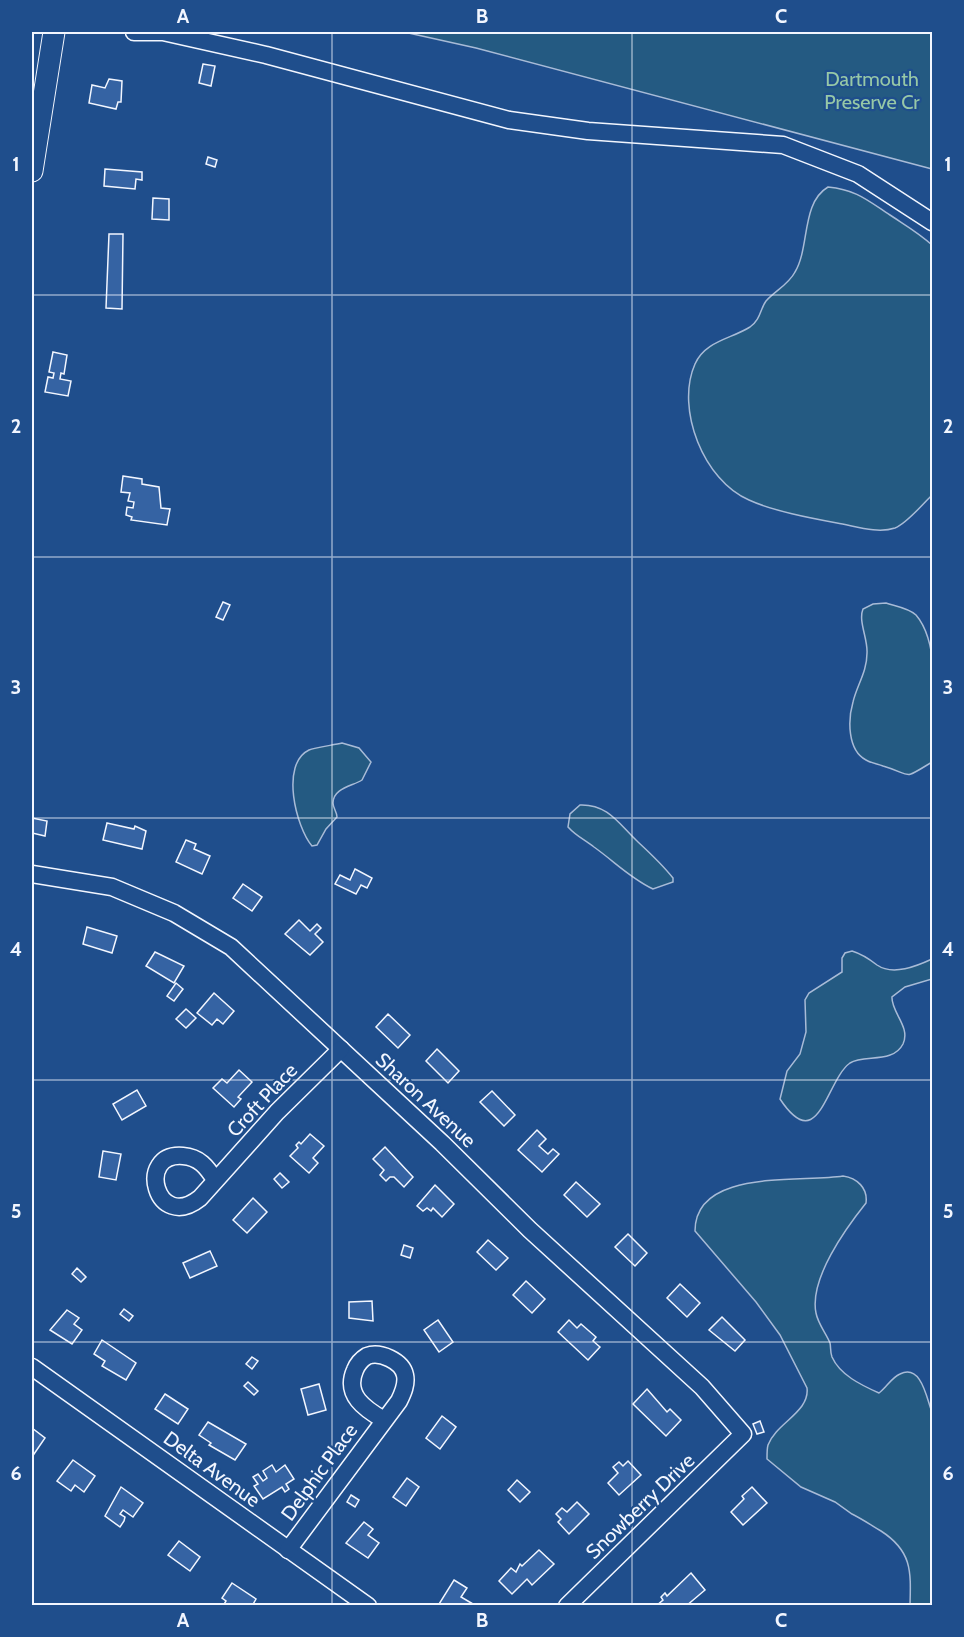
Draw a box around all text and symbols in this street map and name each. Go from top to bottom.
text: A [177,4,190,28]
text: B [476,4,488,28]
text: C [775,4,787,28]
park label: Dartmouth Preserve Cr [824,67,920,114]
text: 1 [12,152,20,176]
text: 1 [944,152,952,176]
text: 2 [11,414,21,438]
text: 2 [943,414,953,438]
text: 3 [11,675,21,699]
text: 3 [943,675,953,699]
text: 4 [10,937,22,961]
text: 4 [942,937,954,961]
street label: Sharon Avenue [371,1048,481,1152]
street label: Croft Place [222,1058,302,1142]
text: 5 [11,1199,21,1223]
text: 5 [943,1199,953,1223]
street label: Delphic Place [276,1419,362,1525]
street label: Delta Avenue [159,1426,265,1512]
street label: Snowberry Drive [581,1448,699,1564]
text: 6 [10,1461,22,1485]
text: 6 [942,1461,954,1485]
text: A [177,1608,190,1632]
text: B [476,1608,488,1632]
text: C [775,1608,787,1632]

